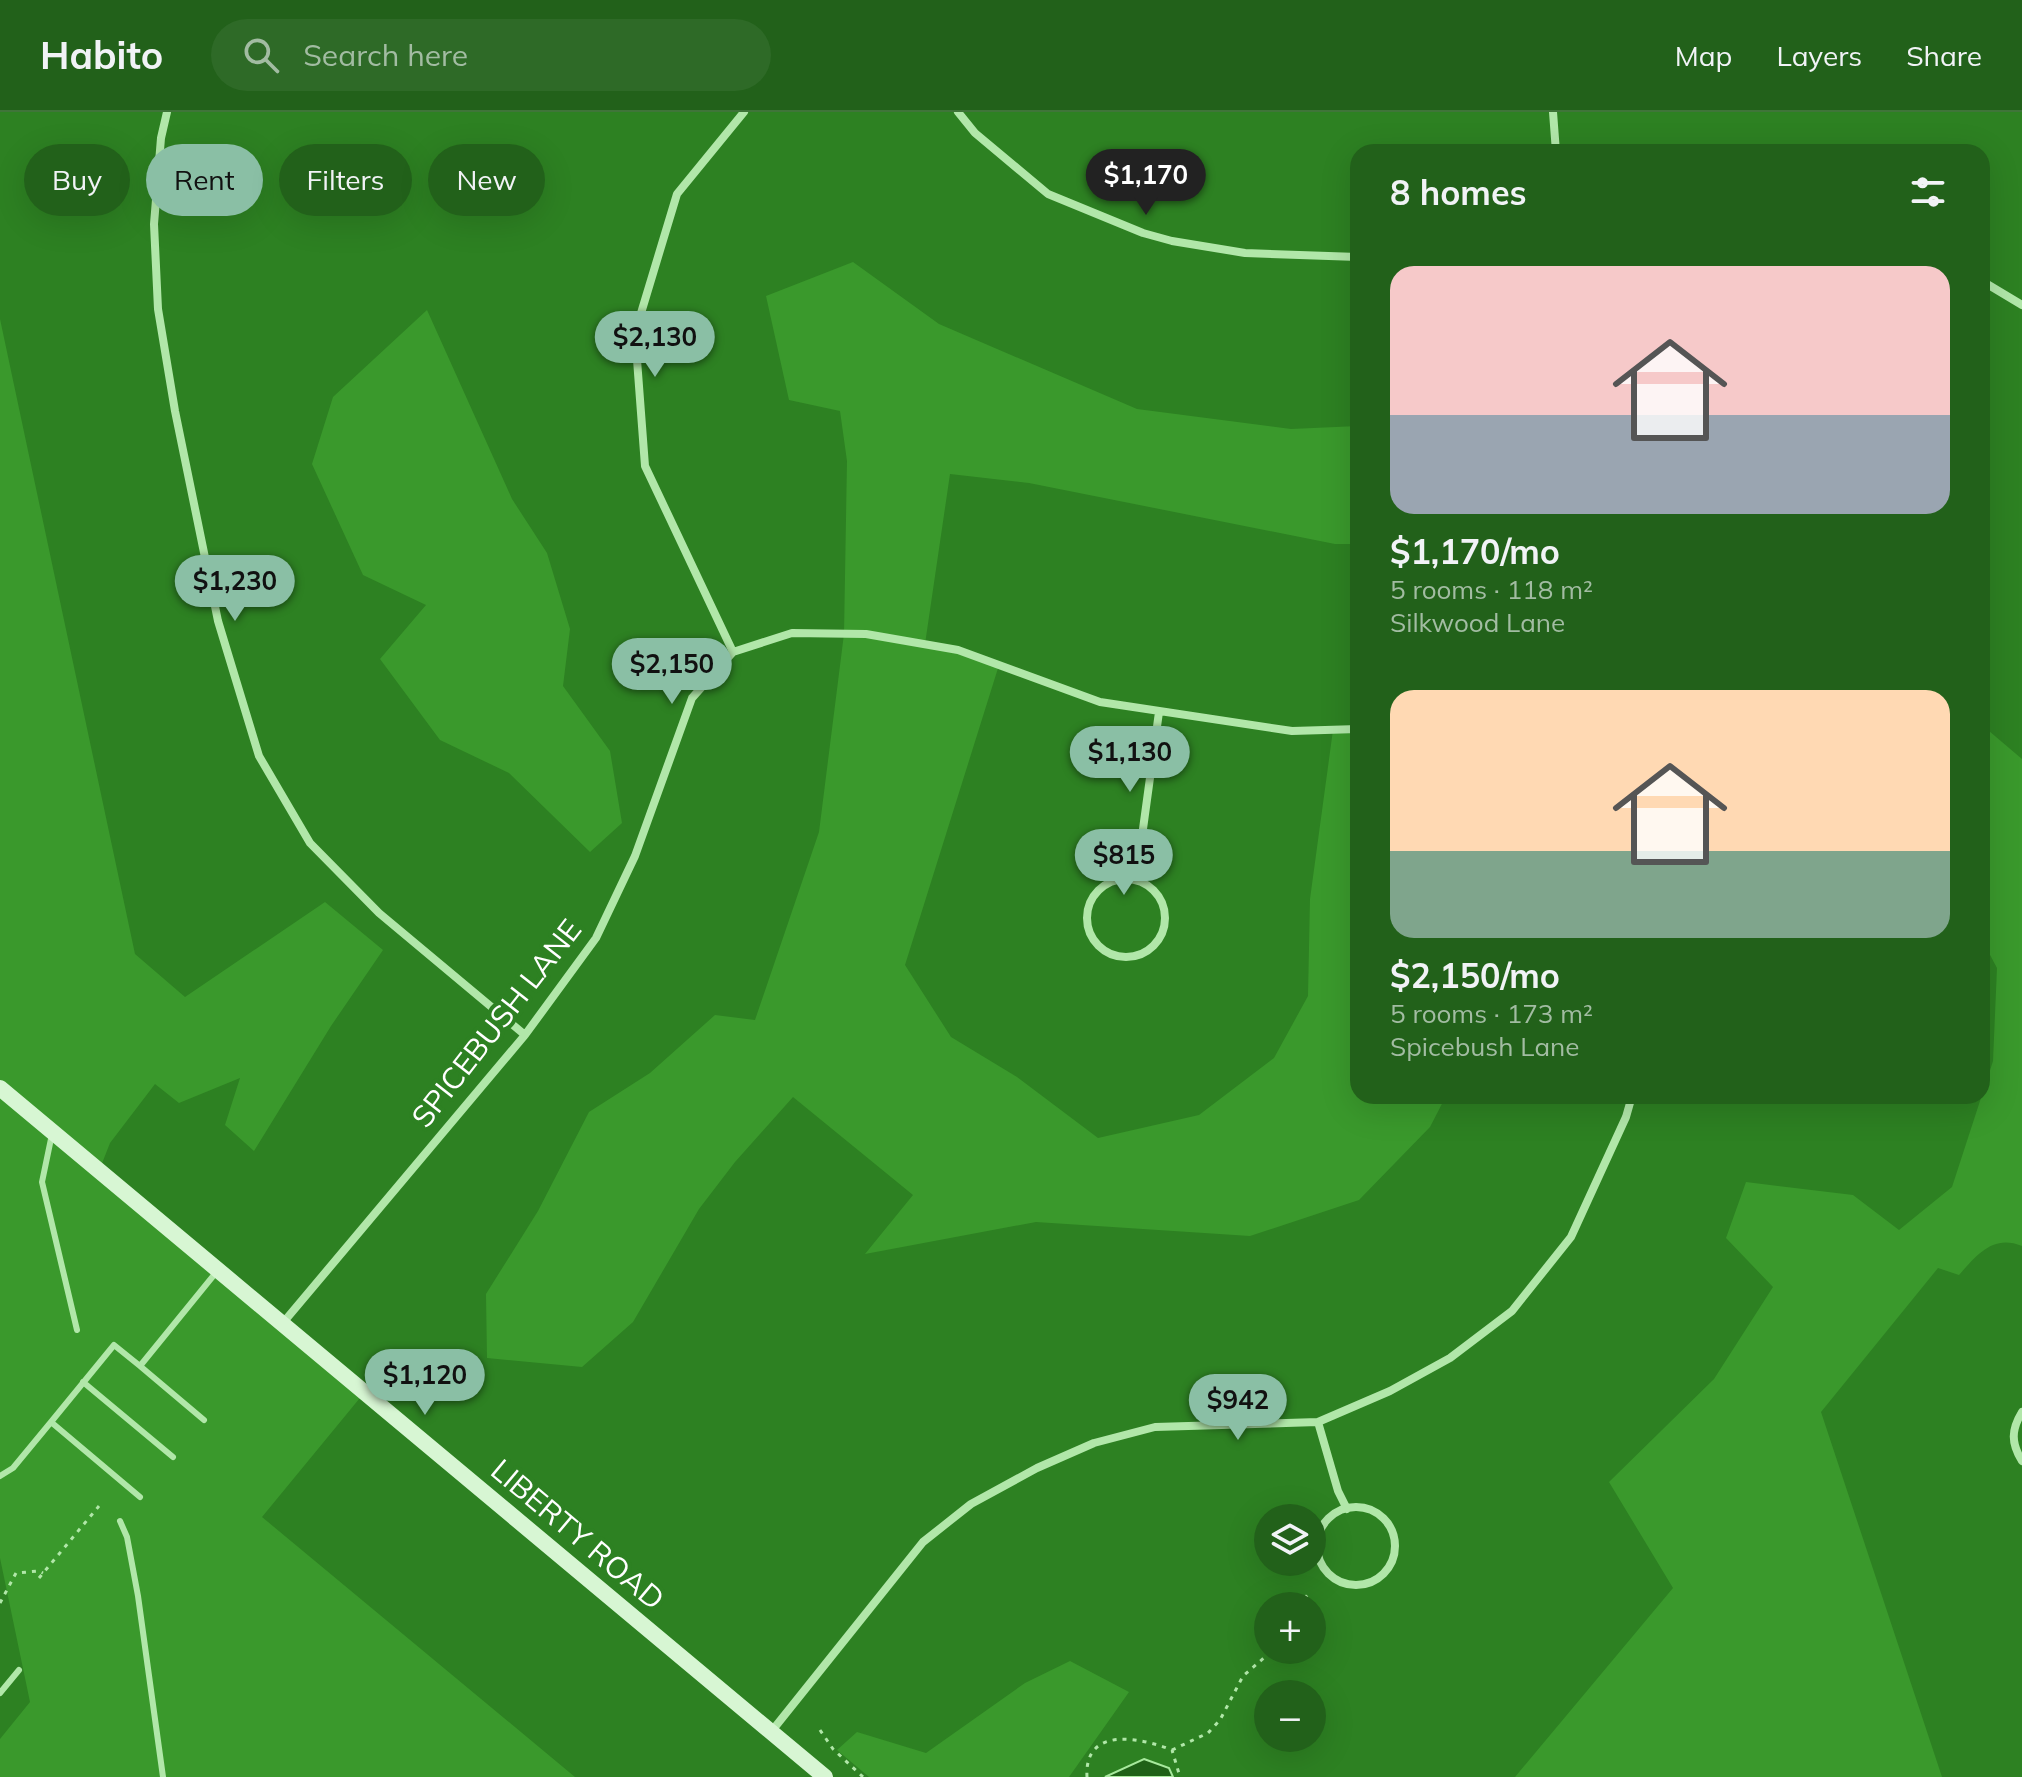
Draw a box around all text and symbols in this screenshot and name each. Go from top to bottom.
search box [211,19,771,91]
text: Habito [40,31,163,79]
icon: search [239,33,283,77]
text: Search here [303,36,468,74]
text: Map [1675,38,1732,73]
text: Layers [1776,38,1862,73]
text: Share [1906,38,1982,73]
chip: Buy [24,144,130,216]
chip: Rent [146,144,263,216]
chip: Filters [279,144,412,216]
chip: New [428,144,545,216]
pin: $1,170 [1081,149,1211,217]
text: $1,170 [1104,158,1188,191]
icon: filters [1906,170,1950,214]
text: 8 homes [1390,171,1527,214]
pin: $2,130 [590,311,720,379]
icon: home [1598,318,1742,462]
text: $2,130 [613,320,697,353]
text: $1,170/mo [1390,530,1560,573]
pin: $1,230 [170,555,300,623]
text: $1,230 [193,564,277,597]
text: 5 rooms · 118 m² [1390,573,1593,606]
text: Silkwood Lane [1390,606,1565,639]
pin: $2,150 [607,638,737,706]
text: $2,150 [630,647,714,680]
pin: $1,130 [1065,726,1195,794]
text: $1,130 [1088,735,1172,768]
icon: home [1598,742,1742,886]
pin: $815 [1077,829,1171,897]
text: $815 [1093,838,1155,871]
street label: SPICEBUSH LANE [403,911,589,1135]
text: $2,150/mo [1390,954,1560,997]
text: 5 rooms · 173 m² [1390,997,1593,1030]
text: Spicebush Lane [1390,1030,1579,1063]
pin: $1,120 [360,1349,490,1417]
text: $1,120 [383,1358,467,1391]
pin: $942 [1191,1374,1285,1442]
text: $942 [1207,1383,1269,1416]
street label: LIBERTY ROAD [484,1450,672,1618]
map controls [1254,1504,1326,1752]
button: layers [1254,1504,1326,1576]
button: + [1254,1592,1326,1664]
button: − [1254,1680,1326,1752]

